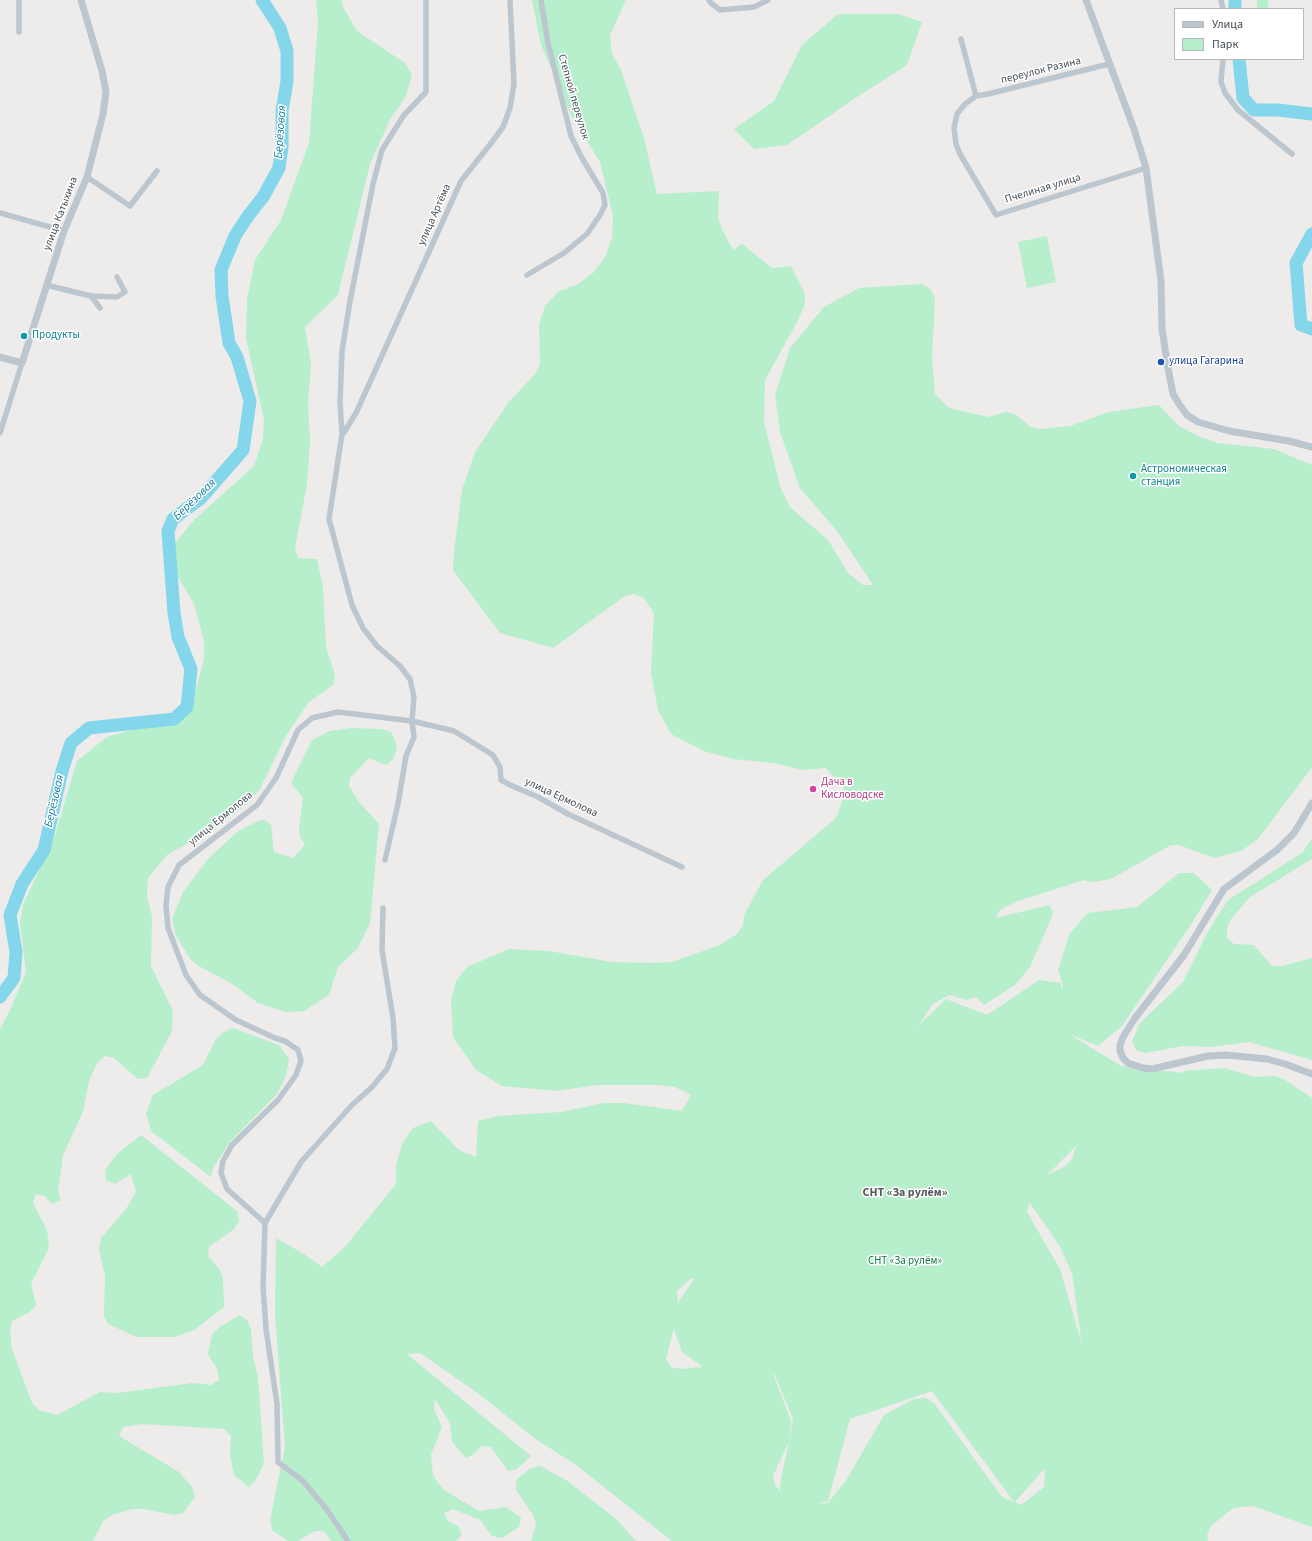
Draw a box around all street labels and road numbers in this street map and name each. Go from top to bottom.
street label: Степной переулок [554,53,592,141]
street label: переулок Разина [1000,55,1082,87]
street label: Пчелиная улица [1003,171,1083,207]
street label: улица Катыхина [41,175,81,253]
street label: улица Артёма [416,182,454,248]
street label: улица Ермолова [523,775,599,821]
street label: улица Ермолова [186,789,256,849]

